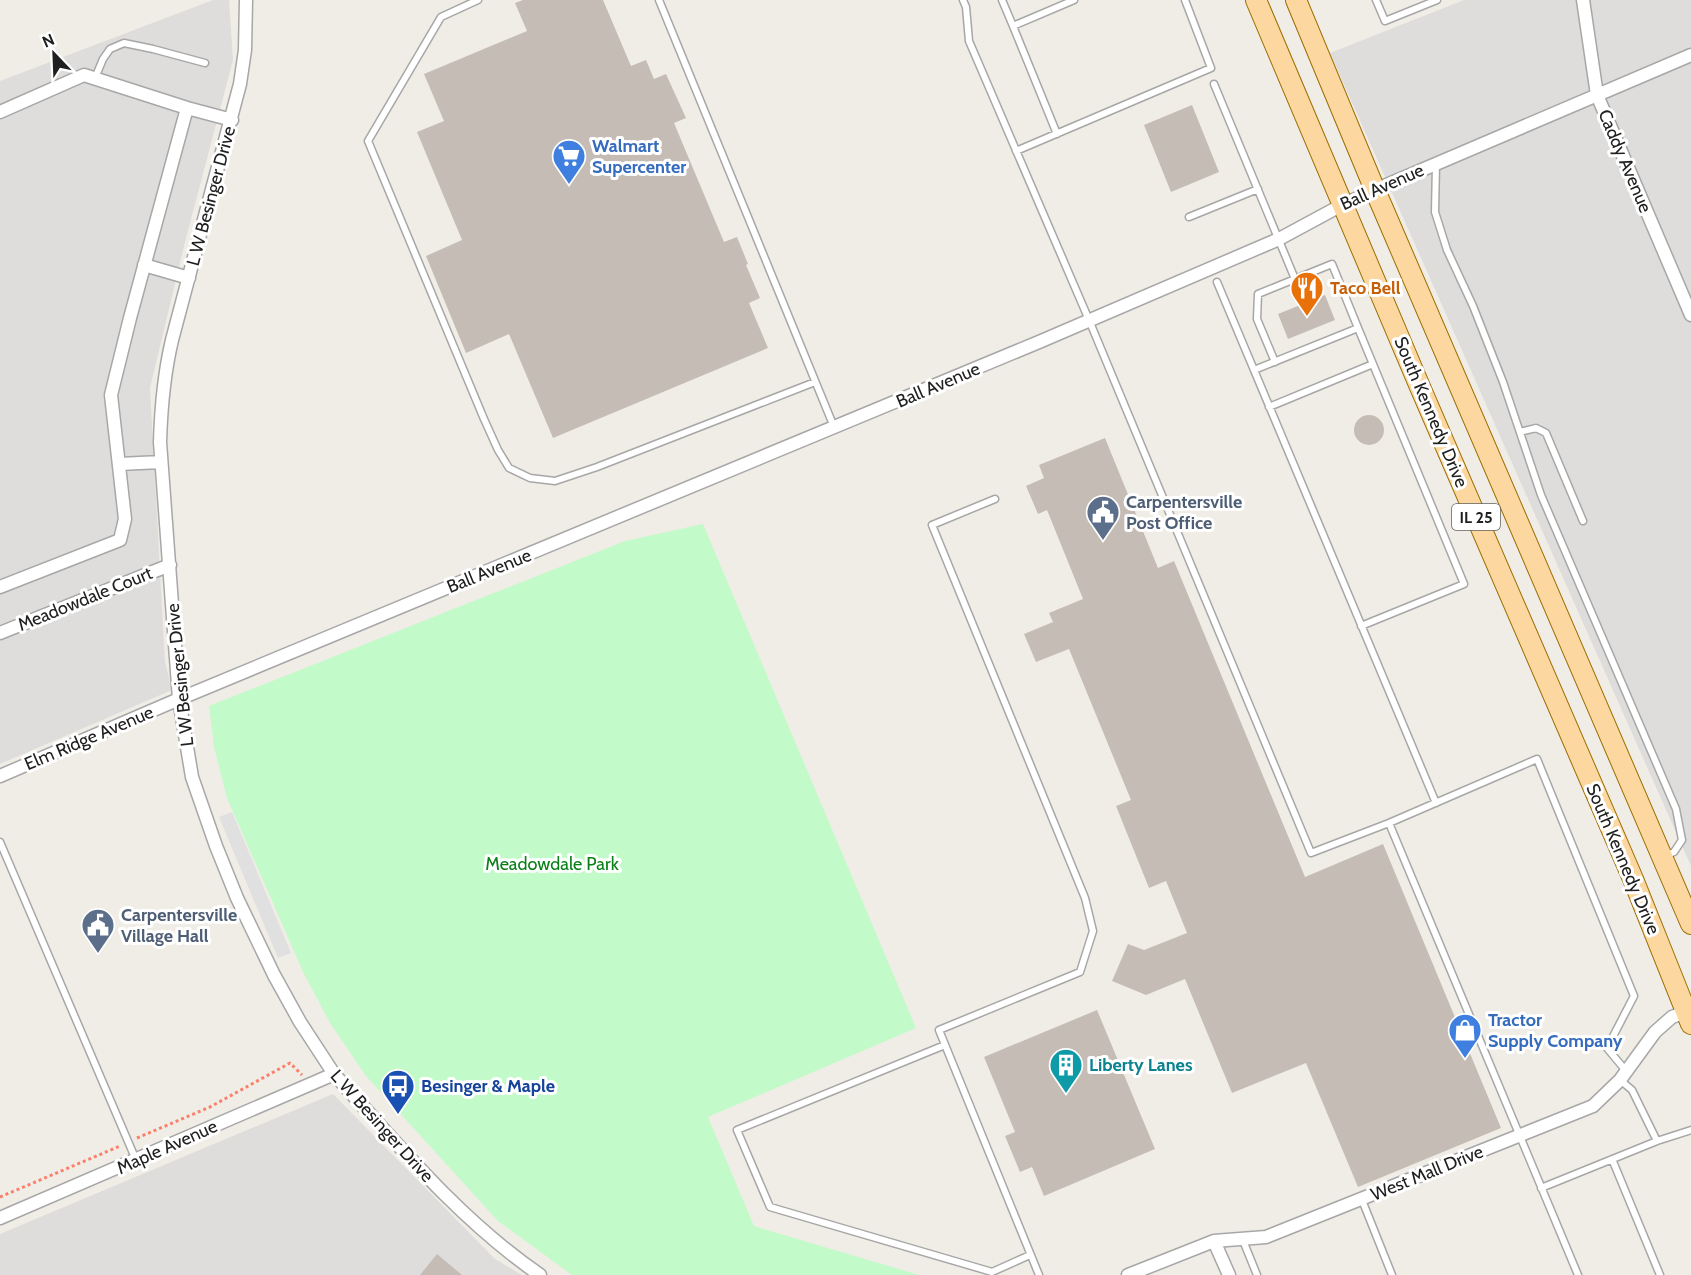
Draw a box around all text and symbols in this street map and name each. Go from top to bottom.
north arrow [24,24,84,84]
text: N [39,30,57,52]
street label: Caddy Avenue [1593,106,1657,216]
street label: L W Besinger Drive [182,124,240,268]
place label: Walmart Supercenter [592,135,686,178]
supermarket icon: Walmart Supercenter [551,138,587,185]
street label: Ball Avenue [1337,159,1427,215]
restaurant icon: Taco Bell [1289,270,1325,317]
place label: Taco Bell [1330,277,1401,299]
street label: South Kennedy Drive [1389,333,1473,491]
street label: Ball Avenue [893,357,983,413]
place label: Carpentersville Post Office [1126,491,1242,534]
public building icon: Carpentersville Post Office [1085,494,1121,541]
road number: IL 25 [1452,504,1500,530]
street label: Ball Avenue [444,544,534,598]
street label: Meadowdale Court [15,562,155,636]
street label: L W Besinger Drive [162,602,198,748]
street label: Elm Ridge Avenue [21,701,157,775]
street label: South Kennedy Drive [1581,780,1665,938]
park label: Meadowdale Park [485,853,620,875]
place label: Carpentersville Village Hall [121,904,237,947]
public building icon: Carpentersville Village Hall [80,907,116,954]
place label: Tractor Supply Company [1488,1009,1623,1052]
shop icon: Tractor Supply Company [1447,1012,1483,1059]
building icon: Liberty Lanes [1048,1047,1084,1094]
place label: Liberty Lanes [1089,1054,1193,1076]
street label: L W Besinger Drive [326,1065,438,1187]
bus stop icon: Besinger & Maple [380,1068,416,1115]
place label: Besinger & Maple [421,1075,555,1097]
street label: Maple Avenue [113,1115,221,1179]
street label: West Mall Drive [1368,1140,1486,1206]

